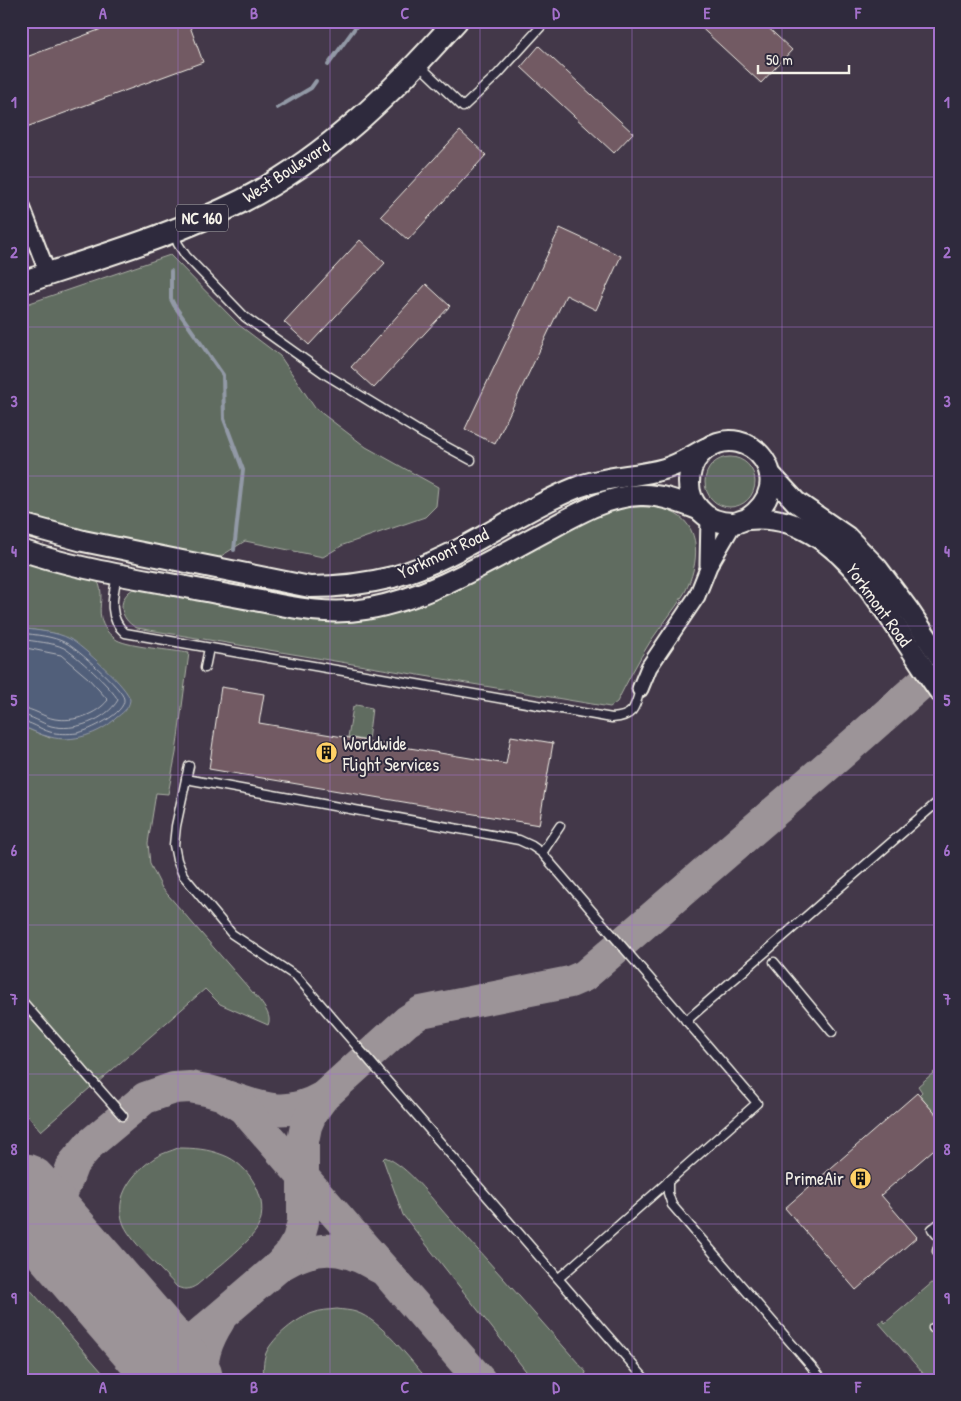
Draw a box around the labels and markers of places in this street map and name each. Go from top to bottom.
place label: Worldwide Flight Services [342,731,439,777]
building icon: Worldwide Flight Services [315,741,339,765]
place label: PrimeAir [785,1166,844,1191]
building icon: PrimeAir [848,1166,872,1190]

